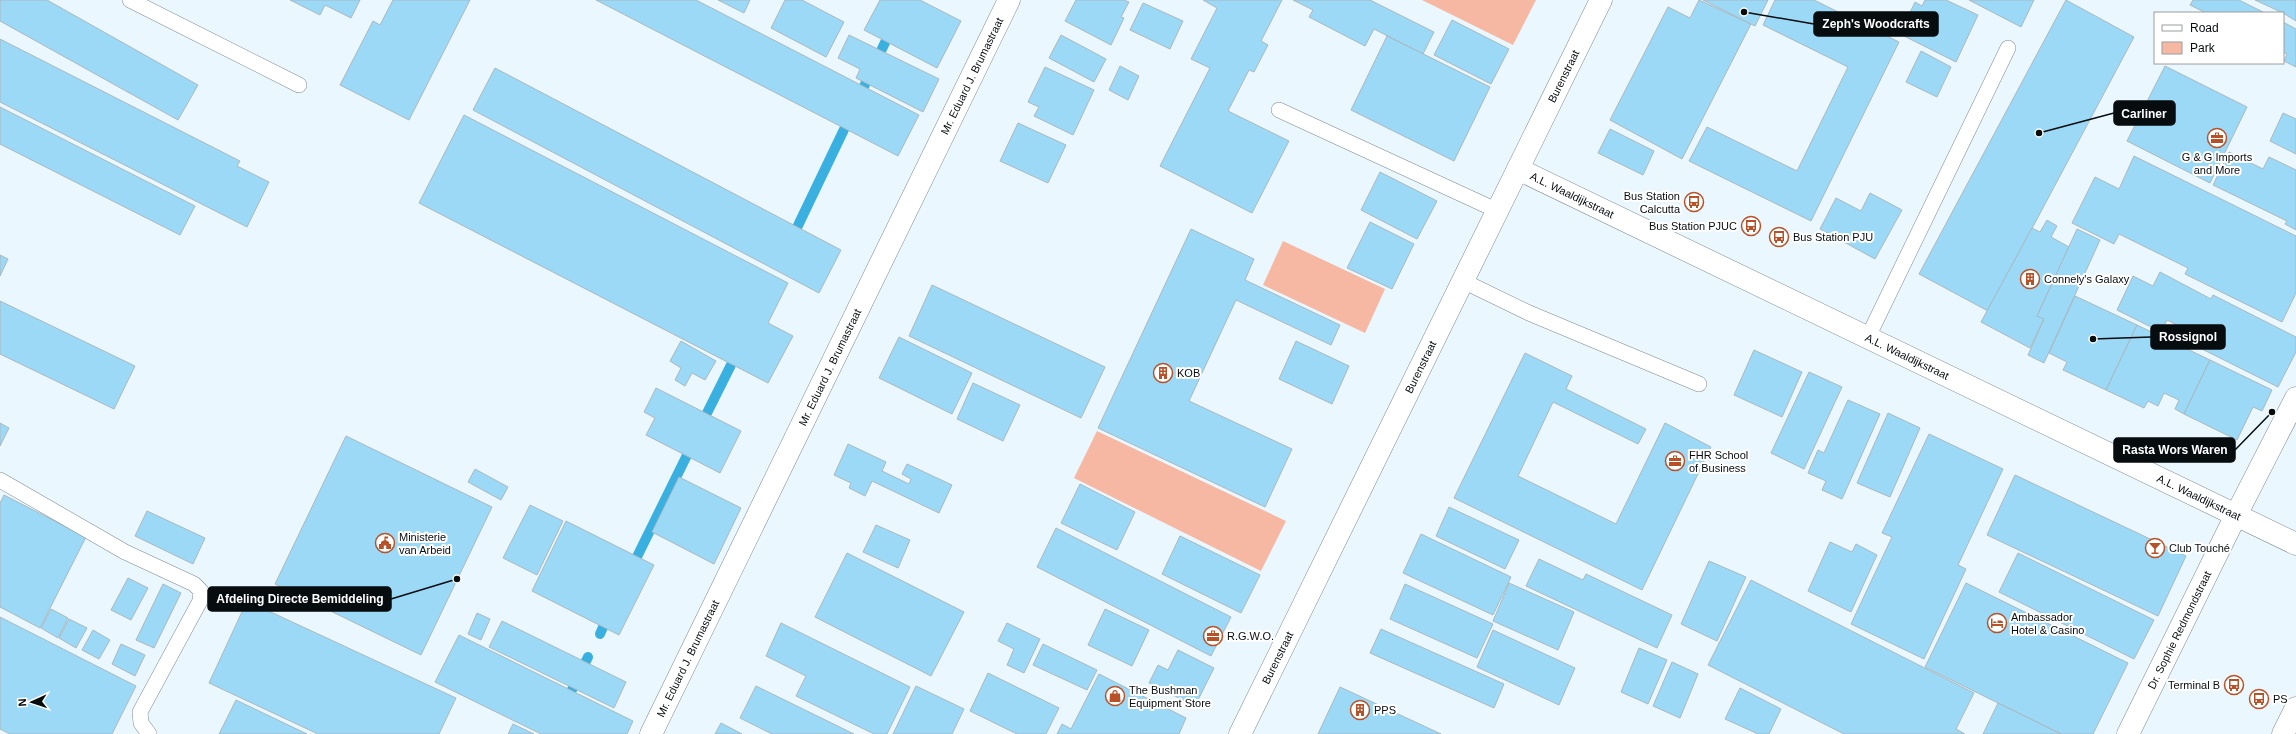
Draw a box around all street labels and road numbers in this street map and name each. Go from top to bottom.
street label: Mr. Eduard J. Brumastraat [938,16,1005,136]
street label: Burenstraat [1546,48,1581,104]
street label: A.L. Waaldijkstraat [1528,170,1616,220]
street label: Mr. Eduard J. Brumastraat [796,307,863,428]
street label: A.L. Waaldijkstraat [1863,331,1951,382]
street label: Burenstraat [1403,339,1438,395]
street label: A.L. Waaldijkstraat [2155,472,2243,523]
street label: Dr. Sophie Redmondstraat [2145,569,2213,691]
street label: Mr. Eduard J. Brumastraat [654,598,721,719]
street label: Burenstraat [1260,630,1295,686]

